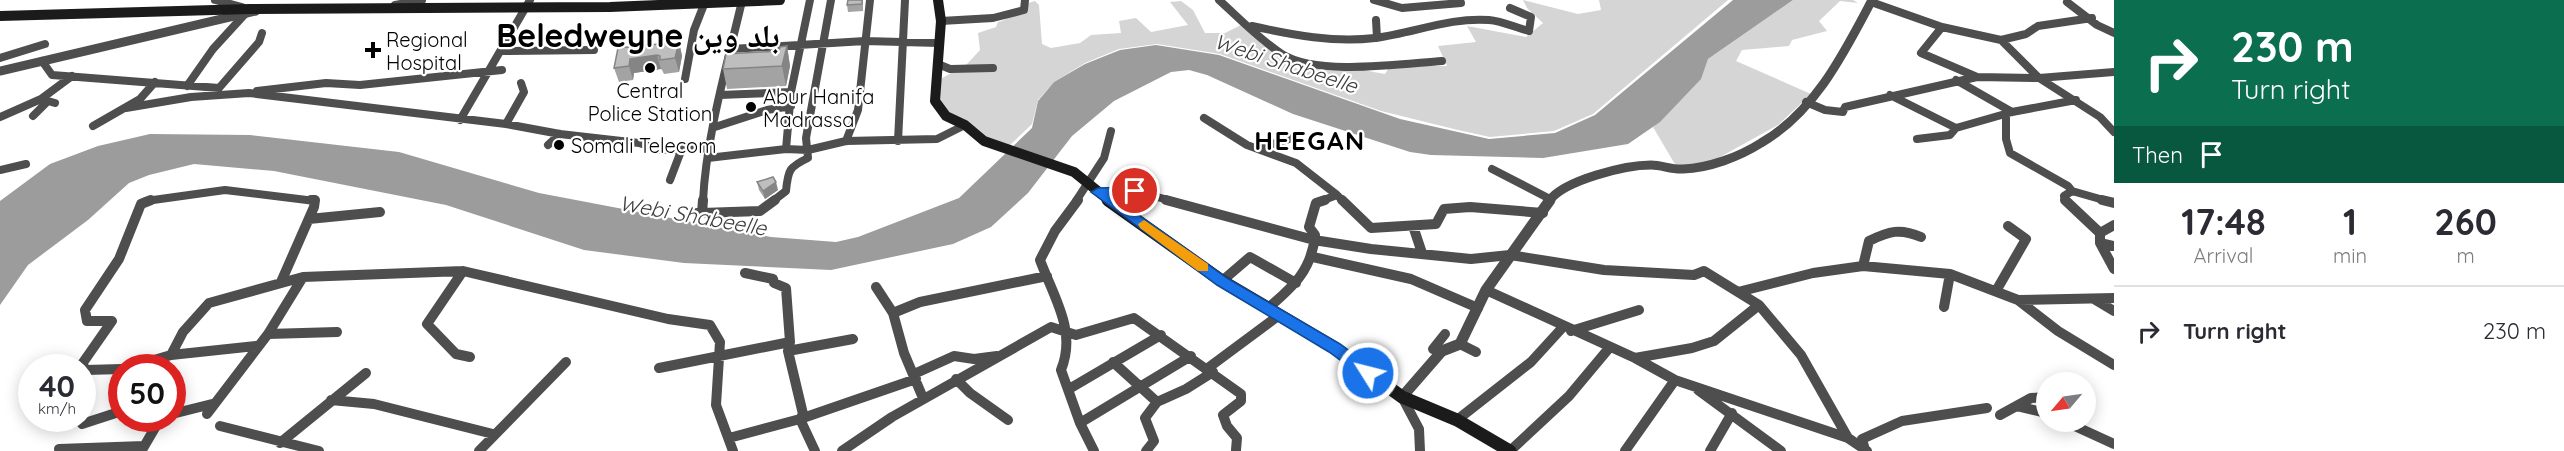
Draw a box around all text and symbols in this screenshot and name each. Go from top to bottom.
district label: Beledweyne بلد وين [496,15,780,55]
text: 230 m [2231,20,2354,73]
icon: right [2132,24,2210,102]
place label: Regional Hospital [386,27,468,75]
water label: Webi Shabeelle [1211,28,1362,99]
marker: Regional Hospital [364,41,382,59]
marker: Central Police Station [643,61,657,75]
text: Turn right [2231,72,2350,106]
place label: Central Police Station [588,78,712,126]
place label: Abur Hanifa Madrassa [763,84,874,132]
marker: Abur Hanifa Madrassa [744,100,758,114]
district label: HEEGAN [1254,124,1366,157]
place label: Somali Telecom [571,133,716,158]
marker: Somali Telecom [552,138,566,152]
icon: arrive [2195,138,2228,171]
text: Then [2132,141,2183,169]
pin [1109,165,1160,216]
icon: arrive [1118,174,1151,207]
water label: Webi Shabeelle [617,189,770,241]
text: 17:48 [2181,199,2266,244]
text: 1 [2343,199,2357,244]
text: 260 [2434,199,2497,244]
text: Arrival [2194,243,2253,268]
text: min [2333,243,2367,268]
text: m [2456,243,2475,268]
icon: right [2132,315,2165,348]
text: Turn right [2183,317,2287,345]
text: 230 m [2483,317,2546,345]
position arrow [1336,341,1400,405]
speed limit sign: 50 [108,354,186,432]
text: 40 [39,367,75,405]
north arrow [2036,372,2096,432]
map controls [2036,372,2096,432]
text: km/h [38,399,76,418]

